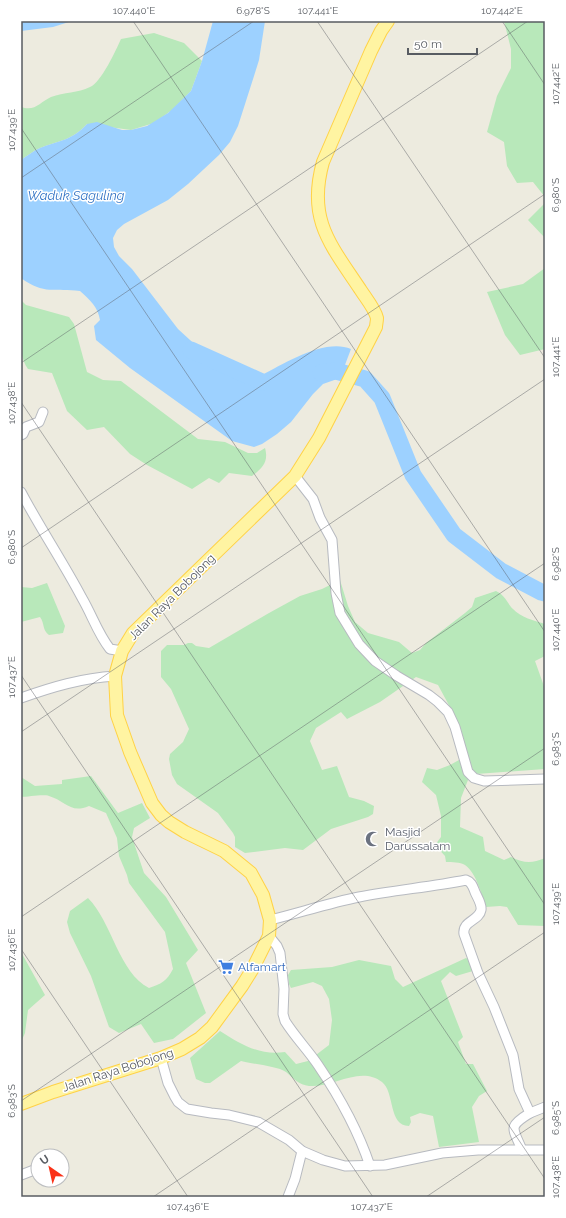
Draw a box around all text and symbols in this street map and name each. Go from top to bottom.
text: 107.440°E [113,5,155,16]
text: 6.978°S [236,5,270,16]
text: 107.441°E [298,5,338,16]
text: 107.442°E [481,5,523,16]
scale bar [408,30,477,56]
text: 50 m [414,37,442,51]
text: 107.442°E [550,63,561,105]
text: 107.439°E [6,109,17,151]
text: 6.980°S [550,178,561,212]
water label: Waduk Saguling [28,188,125,203]
text: 107.441°E [550,337,561,377]
text: 107.438°E [6,382,17,424]
text: 6.980°S [6,530,17,564]
text: 6.982°S [550,547,561,581]
street label: Jalan Raya Bobojong [126,551,218,643]
text: 107.440°E [550,609,561,651]
text: 107.437°E [6,656,17,698]
text: 6.983°S [550,732,561,766]
place label: Masjid Darussalam [385,825,450,853]
mosque icon: Masjid Darussalam [364,830,382,848]
text: 107.439°E [550,883,561,925]
text: 107.436°E [6,929,17,971]
supermarket icon: Alfamart [217,958,235,976]
place label: Alfamart [238,960,286,974]
street label: Jalan Raya Bobojong [61,1045,175,1095]
text: 6.983°S [6,1084,17,1118]
text: 6.985°S [550,1101,561,1135]
north arrow [30,1148,70,1188]
text: U [38,1152,52,1168]
text: 107.438°E [550,1156,561,1198]
text: 107.436°E [167,1201,209,1212]
text: 107.437°E [351,1201,393,1212]

